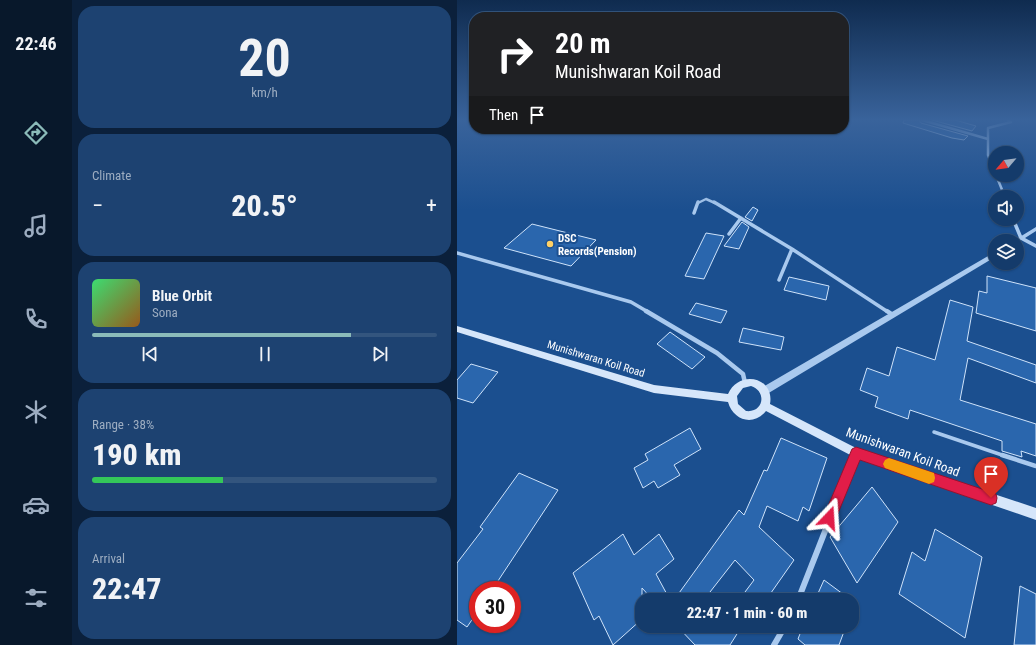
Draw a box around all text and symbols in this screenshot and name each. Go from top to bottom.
text: 20 m [555,27,611,60]
text: 20 [238,28,291,89]
icon: right [489,28,541,80]
text: 22:46 [15,33,57,54]
text: Munishwaran Koil Road [555,61,721,82]
text: km/h [251,85,278,100]
icon: arrive [526,104,548,126]
text: Then [489,106,518,124]
icon: directions [22,119,50,147]
north arrow [988,146,1024,182]
map controls [988,146,1024,270]
text: Climate [92,168,131,183]
text: 20.5° [231,188,298,223]
button: sound [988,190,1024,226]
text: − [92,193,103,218]
text: + [426,193,437,218]
icon: music [22,212,50,240]
place label: DSC Records(Pension) [558,232,637,258]
button: layers [988,234,1024,270]
marker: DSC Records(Pension) [545,239,555,249]
text: Blue Orbit [152,287,212,305]
icon: phone [22,305,50,333]
text: Sona [152,305,178,320]
street label: Munishwaran Koil Road [546,338,646,380]
icon: previous [139,343,161,365]
icon: pause [254,343,276,365]
icon: next [369,343,391,365]
icon: climate [22,398,50,426]
text: Range · 38% [92,417,154,432]
street label: Munishwaran Koil Road [844,424,962,480]
text: 190 km [92,437,181,472]
pin [974,457,1008,498]
icon: arrive [980,463,1002,485]
icon: car [22,491,50,519]
position arrow [808,497,850,539]
text: Arrival [92,551,125,566]
text: 22:47 [92,571,161,606]
speed limit sign: 30 [469,581,521,633]
icon: filters [22,584,50,612]
text: 22:47 · 1 min · 60 m [687,604,807,622]

